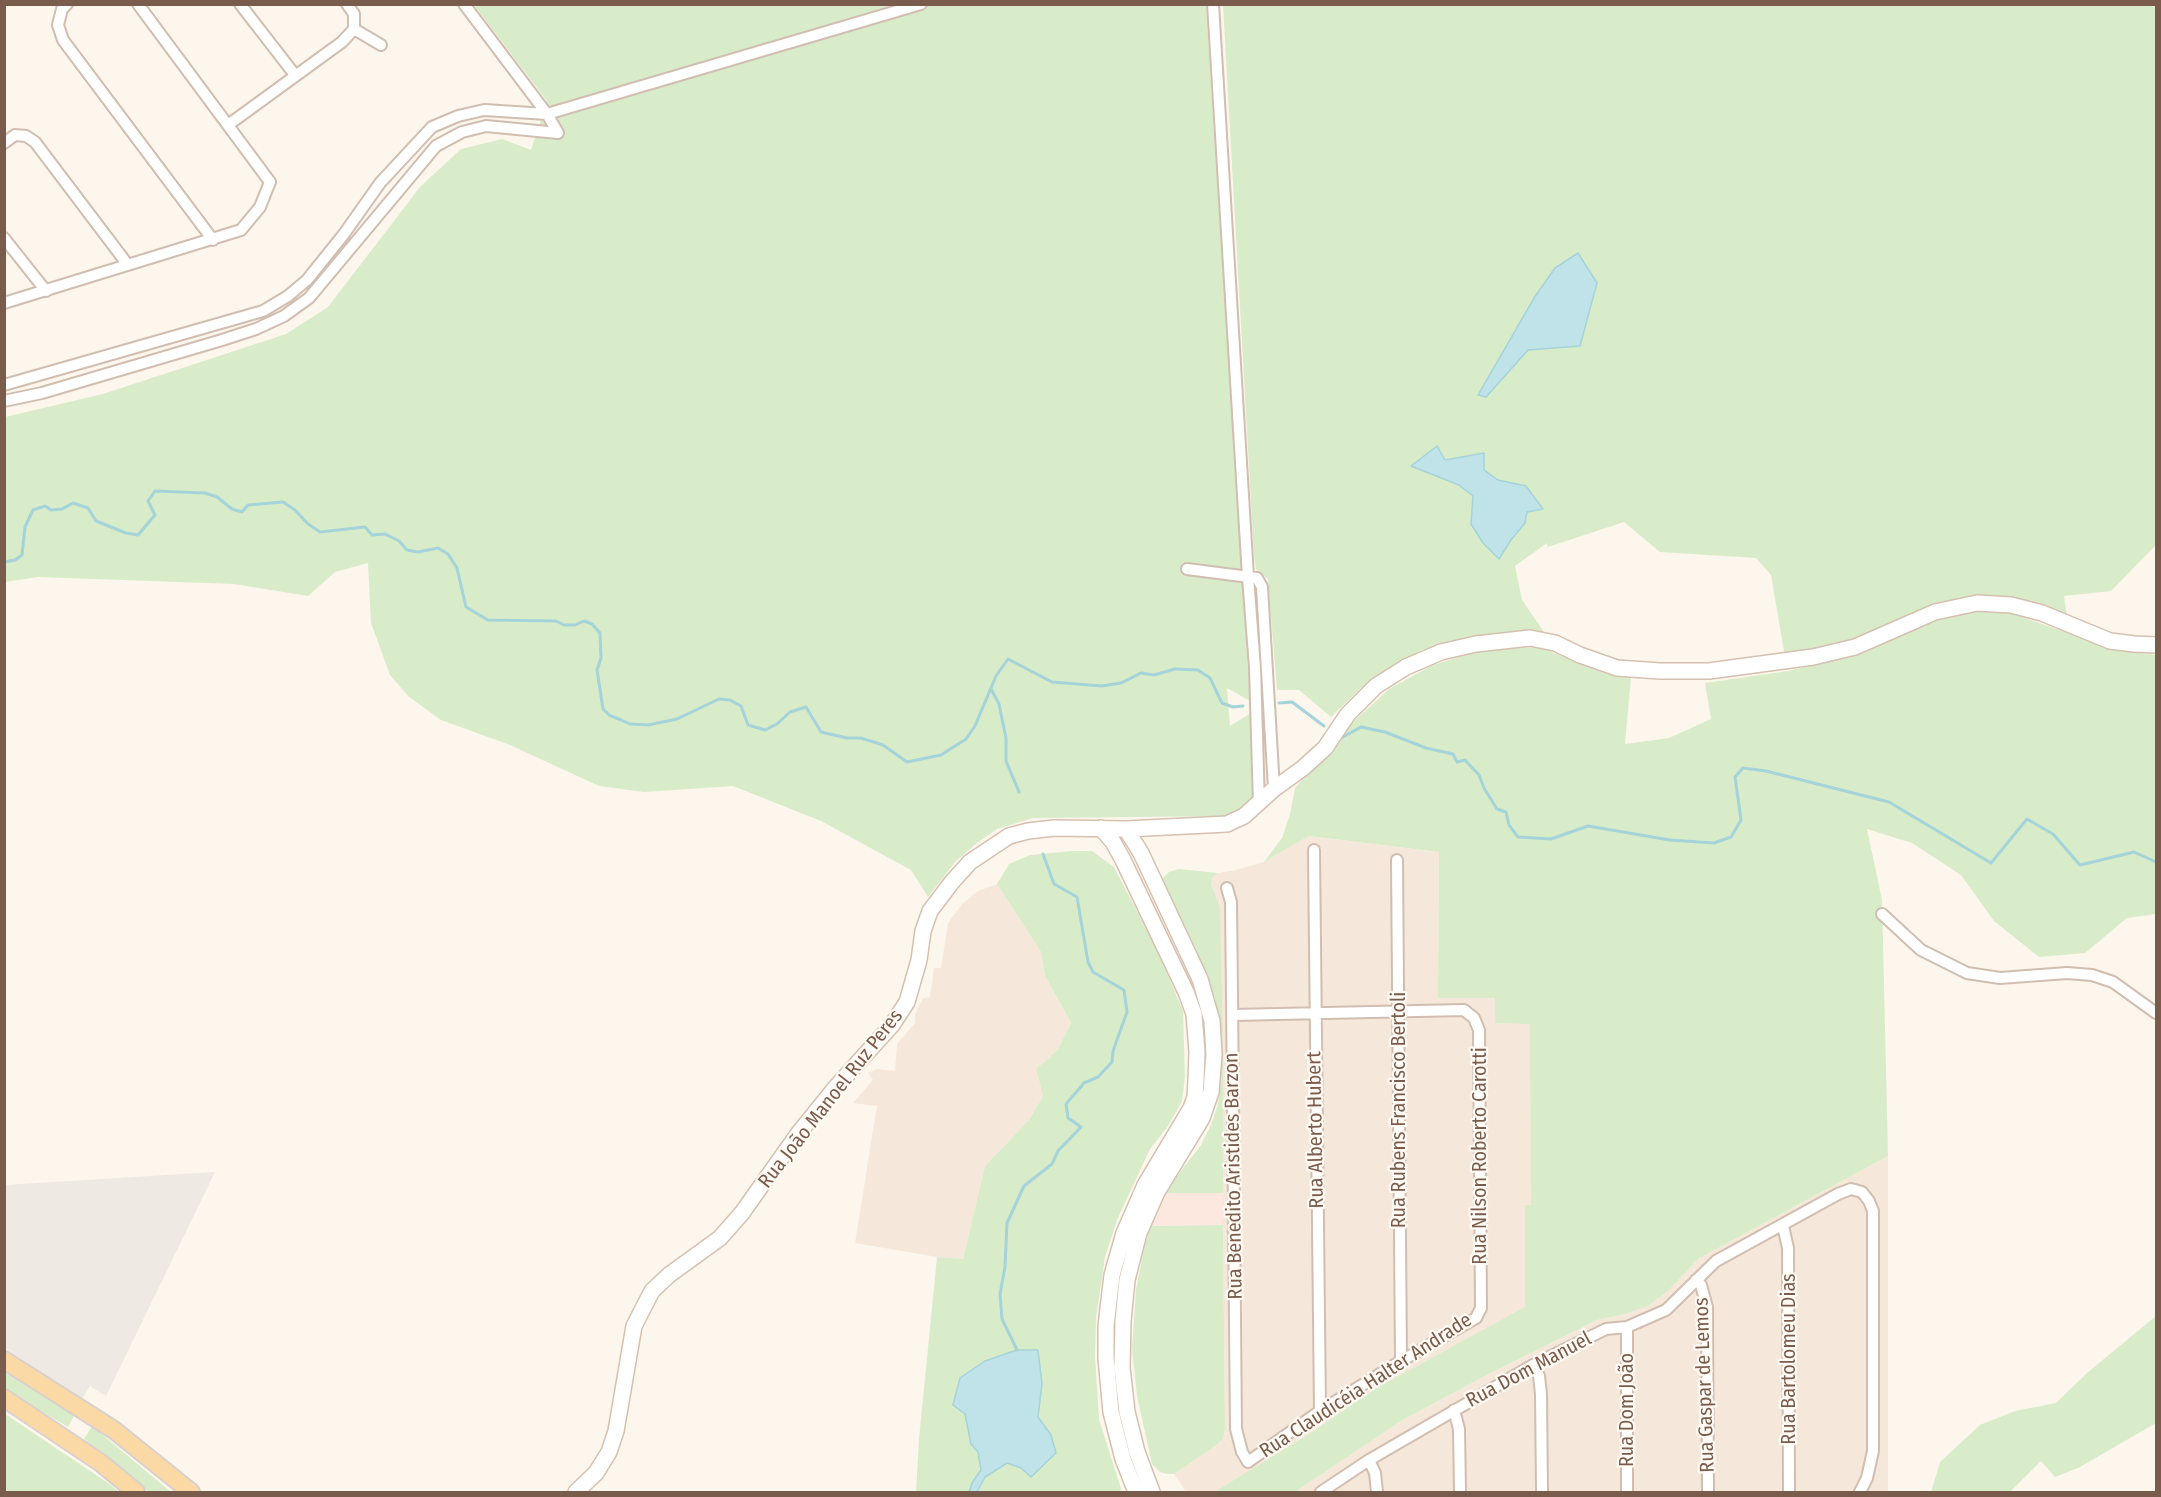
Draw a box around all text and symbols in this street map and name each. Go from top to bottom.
street label: Rua Rubens Francisco Bertoli [1387,992,1411,1228]
street label: Rua João Manoel Ruz Peres [754,1005,908,1193]
street label: Rua Nilson Roberto Carotti [1468,1047,1492,1265]
street label: Rua Alberto Hubert [1303,1051,1329,1209]
street label: Rua Benedito Aristides Barzon [1220,1052,1248,1300]
street label: Rua Bartolomeu Dias [1777,1273,1801,1445]
street label: Rua Gaspar de Lemos [1690,1297,1720,1473]
street label: Rua Claudicéia Halter Andrade [1255,1308,1477,1464]
street label: Rua Dom Manuel [1462,1327,1596,1413]
street label: Rua Dom João [1615,1353,1639,1467]

